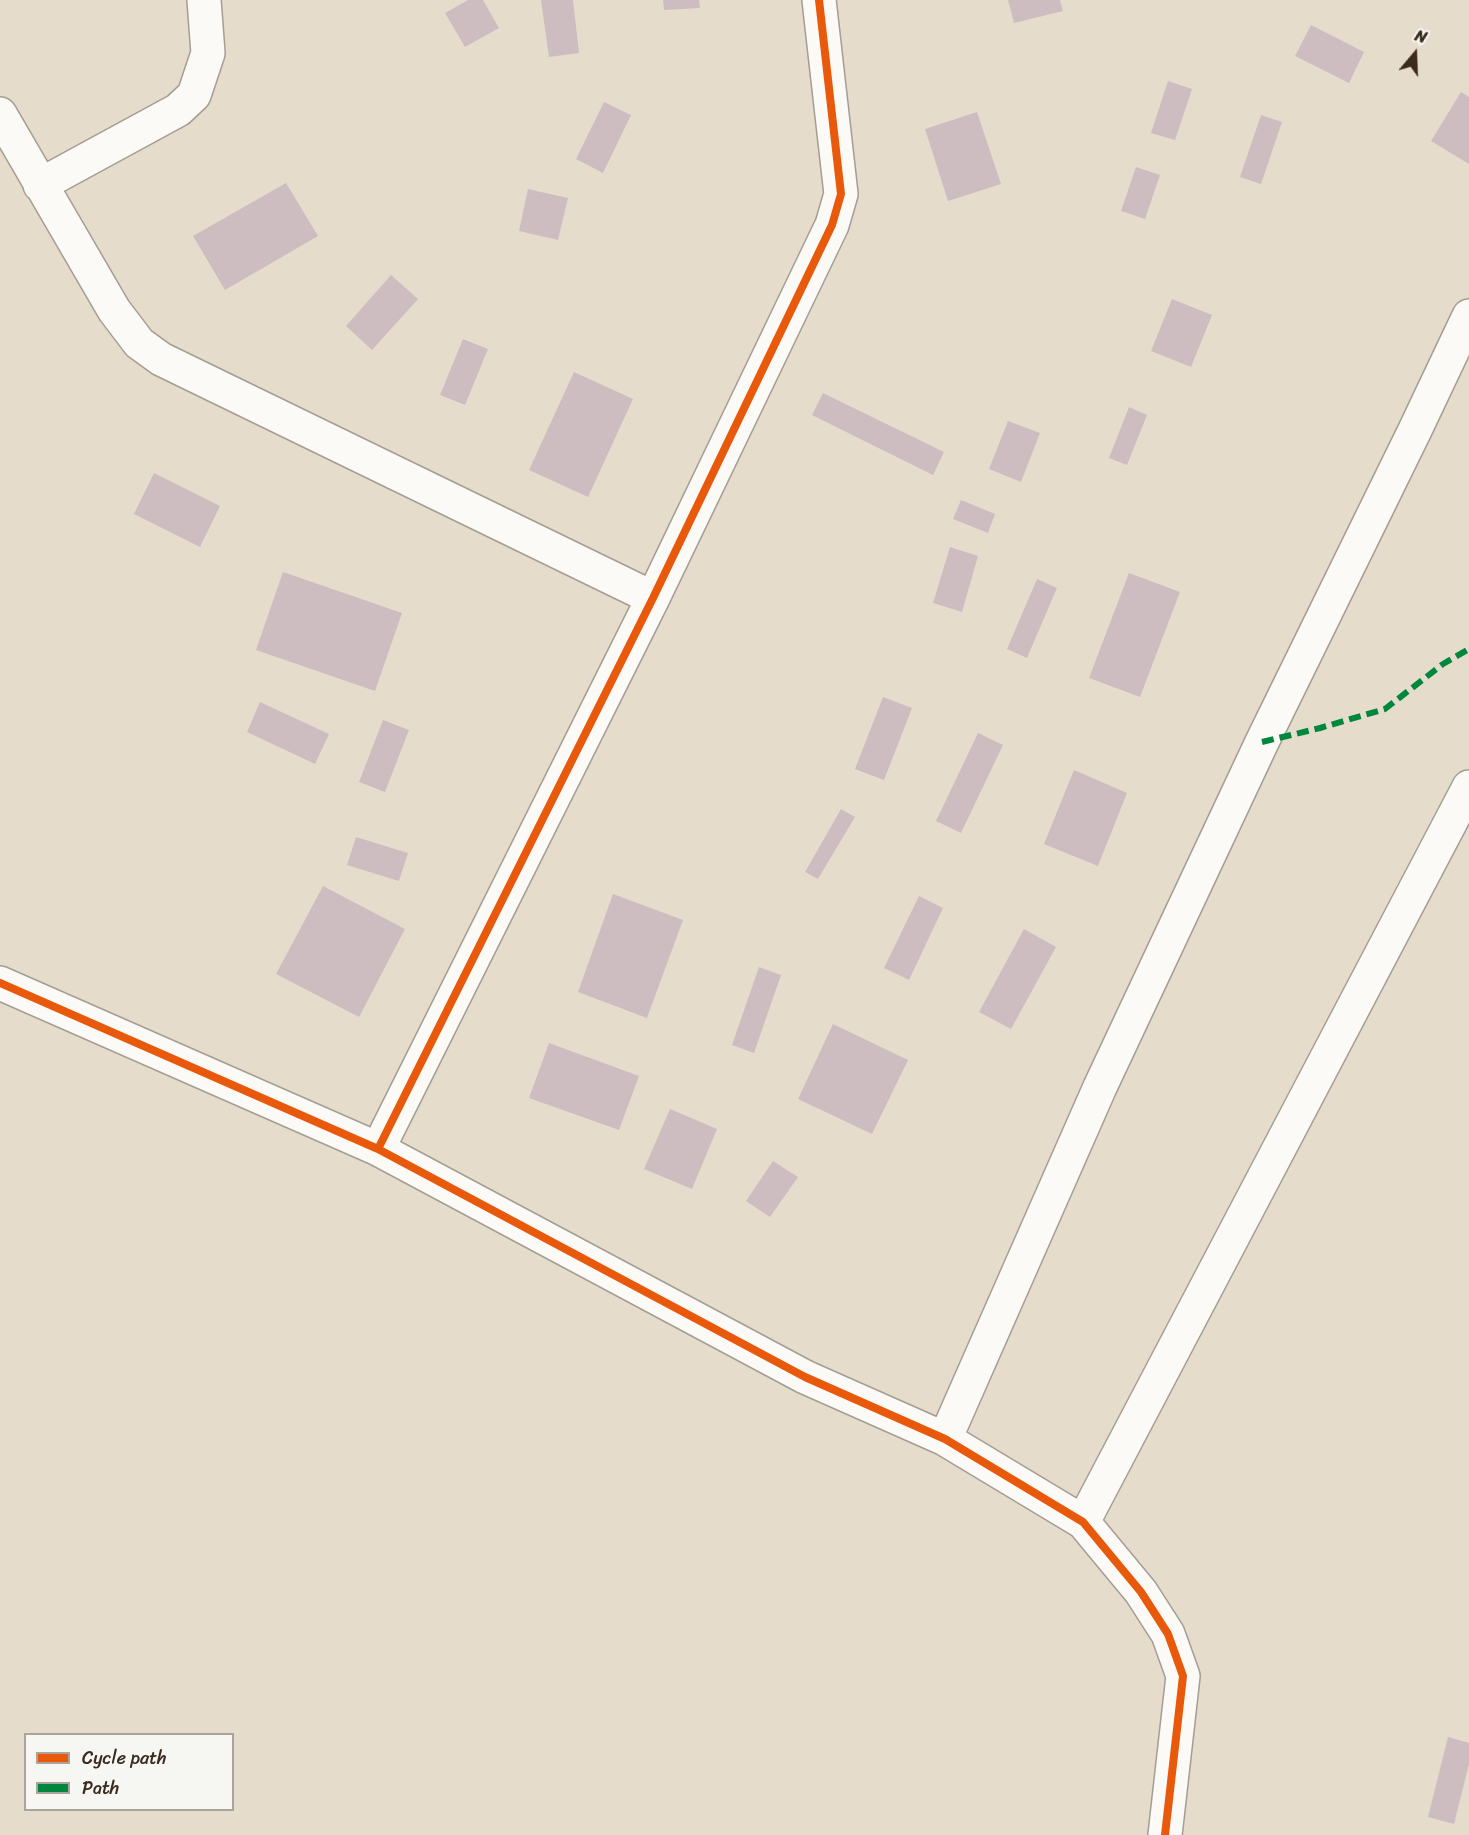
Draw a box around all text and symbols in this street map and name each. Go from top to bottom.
text: N [1411,21,1431,52]
north arrow [1385,24,1445,84]
legend [24,1733,234,1811]
text: Cycle path [82,1742,166,1774]
text: Path [82,1772,119,1804]

